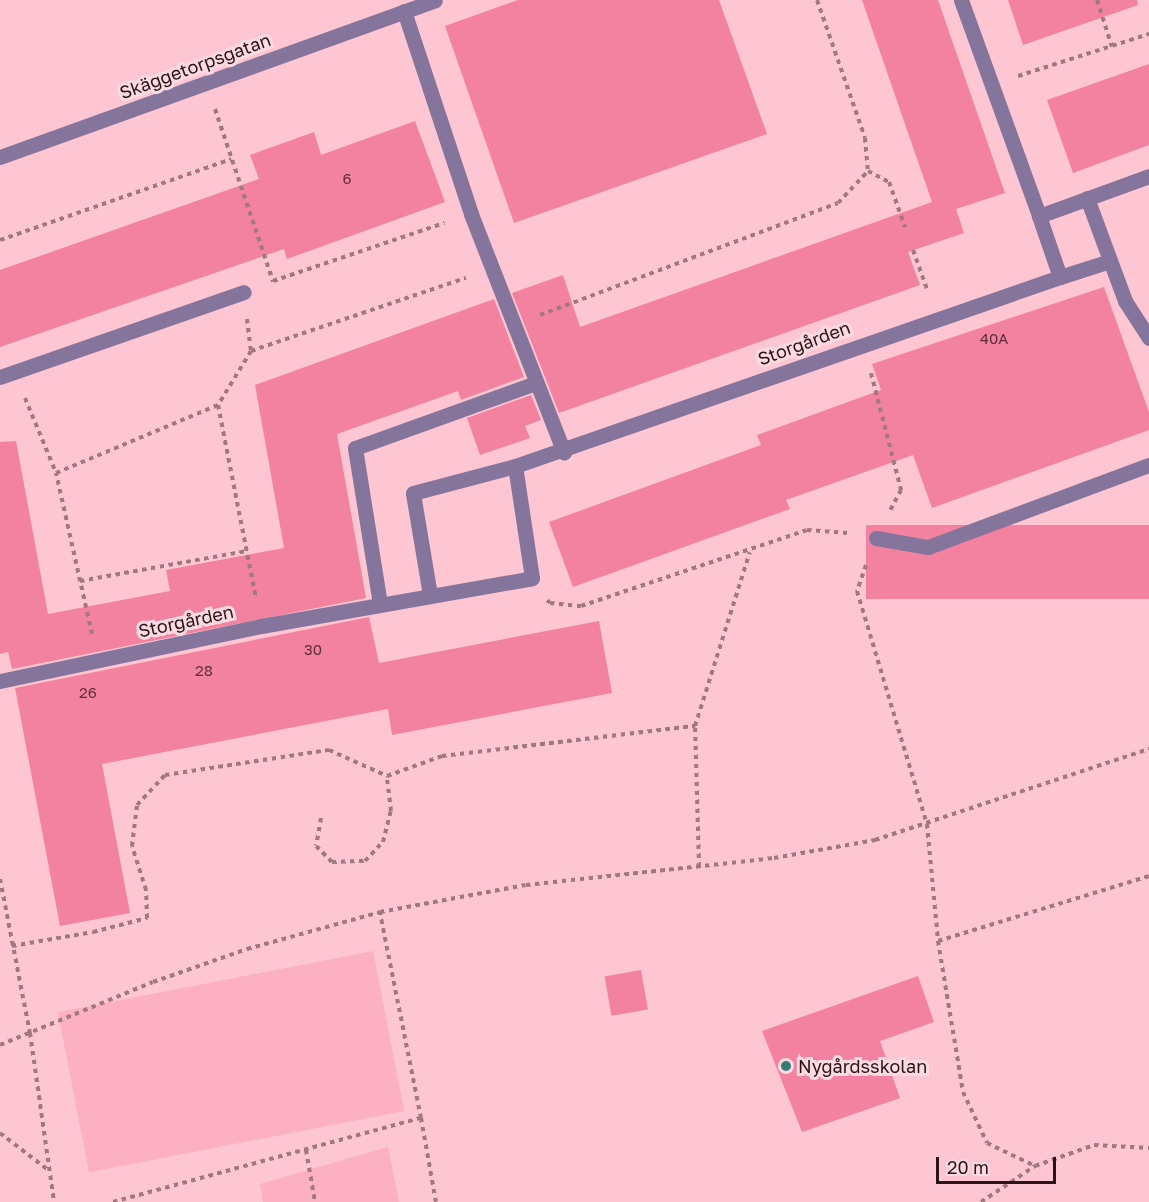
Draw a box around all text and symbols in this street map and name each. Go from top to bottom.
street label: Skäggetorpsgatan [116,29,274,103]
house number: 6 [342,170,352,188]
street label: Storgården [755,316,853,370]
house number: 40A [980,330,1008,348]
street label: Storgården [136,600,236,642]
house number: 30 [304,641,322,659]
house number: 28 [195,662,213,680]
house number: 26 [79,684,97,702]
place label: Nygårdsskolan [798,1055,927,1077]
marker: Nygårdsskolan [779,1059,793,1073]
scale bar [939,1145,1059,1183]
text: 20 m [947,1156,989,1178]

